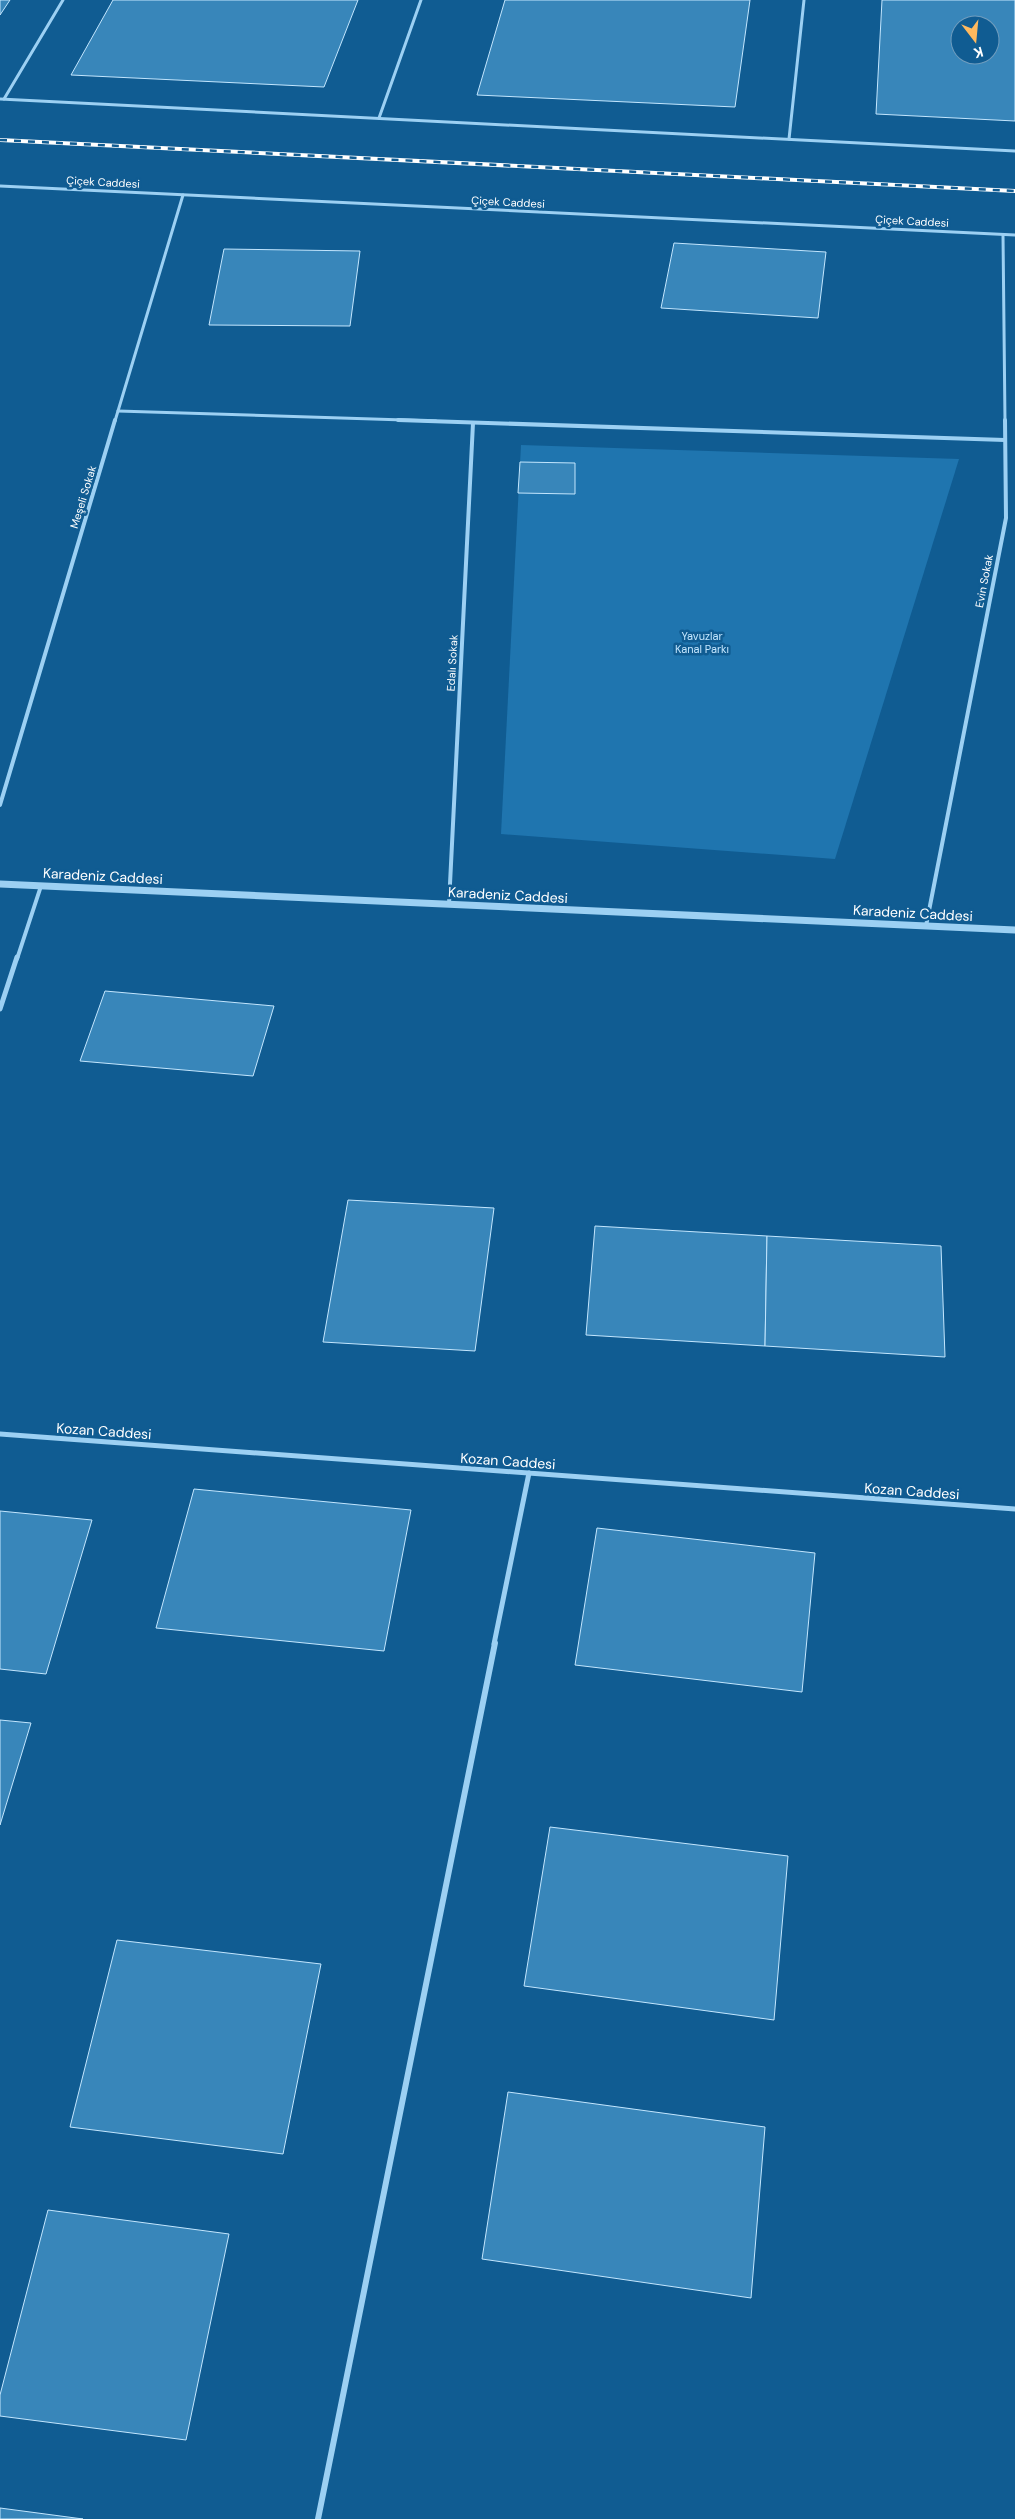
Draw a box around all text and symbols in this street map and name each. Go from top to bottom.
north arrow [950,15,1000,65]
text: K [972,43,985,62]
street label: Çiçek Caddesi [66,173,140,191]
street label: Çiçek Caddesi [471,193,545,211]
street label: Çiçek Caddesi [875,212,949,230]
street label: Meşeli Sokak [67,463,99,530]
street label: Evin Sokak [972,553,996,609]
park label: Yavuzlar Kanal Parkı [675,629,729,656]
street label: Edalı Sokak [444,634,461,692]
street label: Karadeniz Caddesi [43,864,163,888]
street label: Karadeniz Caddesi [448,883,568,907]
street label: Karadeniz Caddesi [853,901,973,925]
street label: Kozan Caddesi [56,1419,152,1443]
street label: Kozan Caddesi [460,1449,556,1473]
street label: Kozan Caddesi [864,1479,960,1503]

